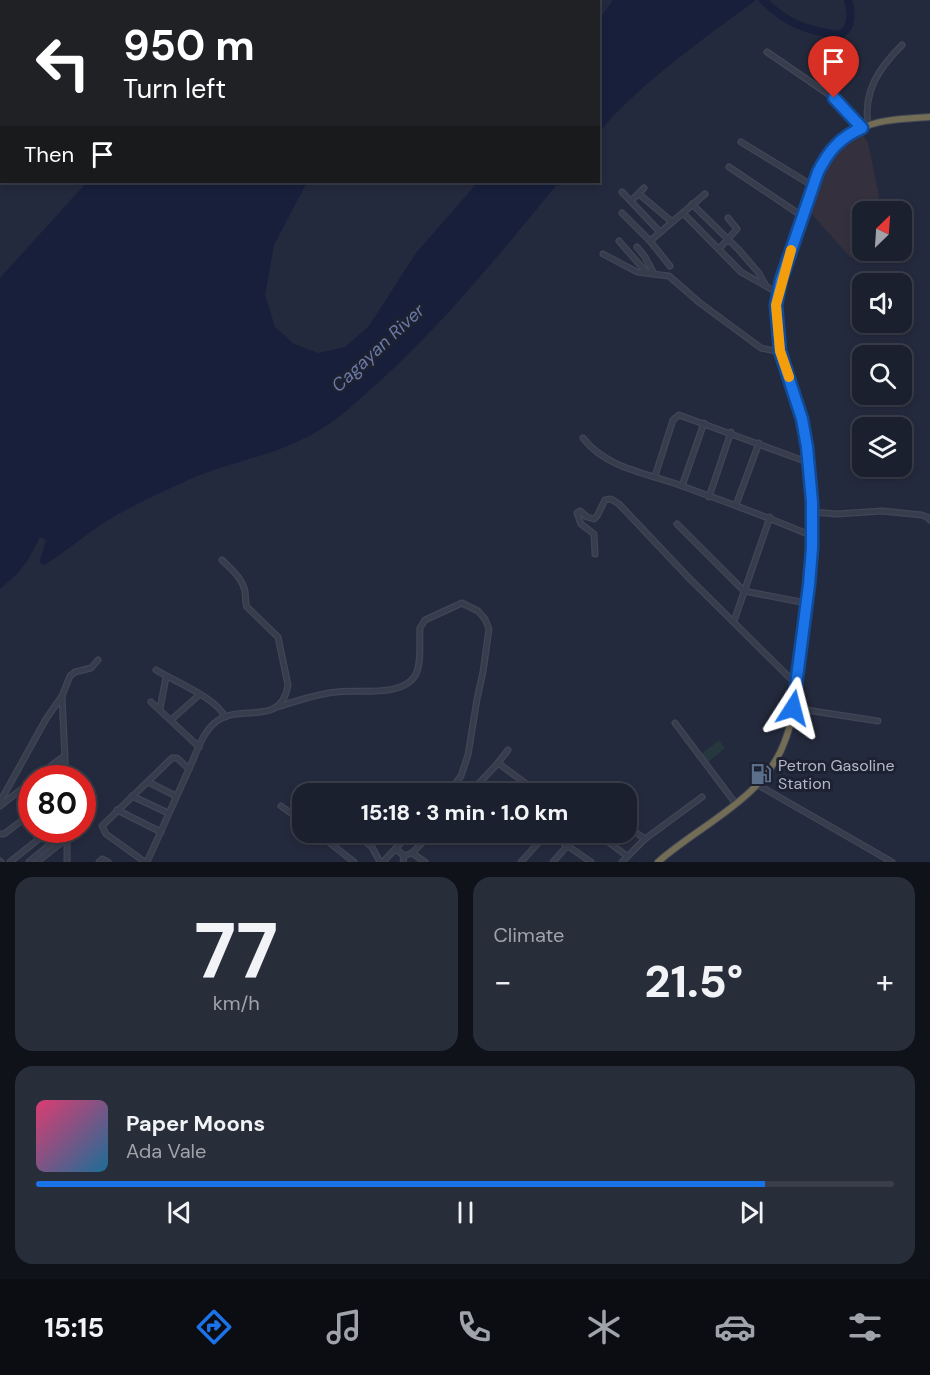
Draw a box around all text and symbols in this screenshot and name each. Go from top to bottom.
text: 950 m [123,18,255,73]
icon: left [24,24,102,102]
pin [808,36,859,98]
icon: arrive [817,45,850,78]
text: Turn left [123,71,226,106]
icon: arrive [86,138,119,171]
text: Then [24,140,74,169]
north arrow [852,201,912,261]
map controls [852,201,912,477]
button: sound [852,273,912,333]
water label: Cagayan River [326,298,431,397]
button: search [852,345,912,405]
button: layers [852,417,912,477]
position arrow [761,676,825,740]
place label: Petron Gasoline Station [778,755,894,794]
fuel station icon: Petron Gasoline Station [749,762,773,786]
speed limit sign: 80 [18,765,96,843]
text: 15:18 · 3 min · 1.0 km [361,798,568,827]
text: 77 [194,900,278,1001]
text: Climate [494,922,564,948]
text: 21.5° [644,952,743,1011]
text: − [494,960,512,1003]
text: + [876,960,894,1003]
text: km/h [213,990,260,1016]
text: Paper Moons [126,1109,265,1138]
text: Ada Vale [126,1138,206,1164]
icon: previous [163,1196,196,1229]
icon: pause [449,1196,482,1229]
icon: next [735,1196,768,1229]
icon: directions [193,1306,235,1348]
icon: music [323,1306,365,1348]
icon: phone [453,1306,495,1348]
icon: climate [583,1306,625,1348]
icon: car [714,1306,756,1348]
icon: filters [844,1306,886,1348]
text: 15:15 [44,1310,104,1345]

